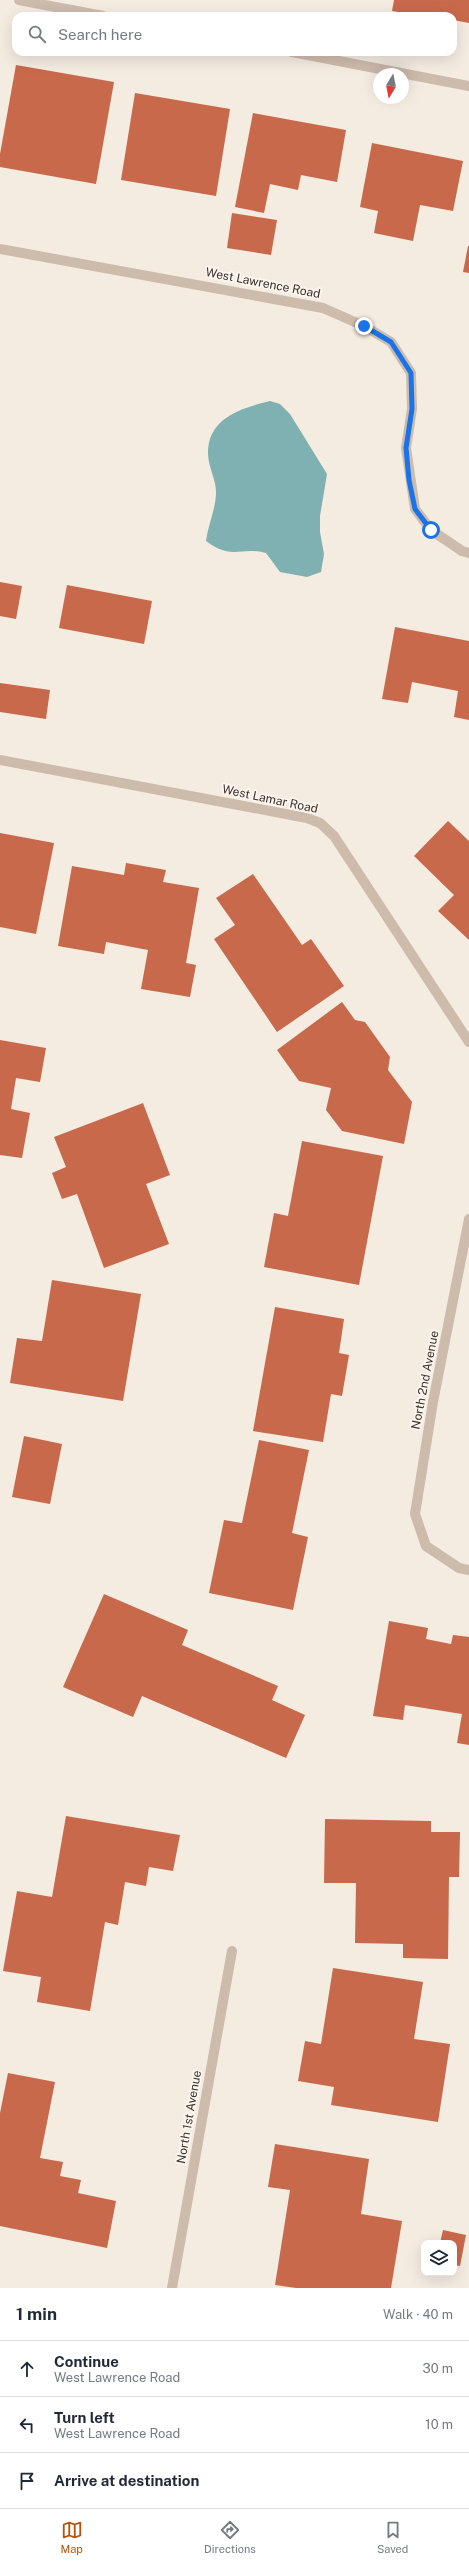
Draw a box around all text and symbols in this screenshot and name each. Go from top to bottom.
search box [12,12,457,56]
icon: search [26,23,48,45]
text: Search here [58,26,142,43]
north arrow [373,68,409,104]
street label: West Lawrence Road [204,265,322,301]
route end [355,317,373,335]
route start [422,521,440,539]
street label: West Lamar Road [221,782,319,816]
street label: North 2nd Avenue [409,1329,441,1430]
street label: North 1st Avenue [174,2069,204,2165]
map controls [421,2240,457,2276]
button: layers [421,2240,457,2276]
text: 1 min [16,2304,57,2324]
text: Walk · 40 m [383,2307,453,2322]
text: Continue [54,2353,119,2370]
icon: ahead [16,2358,38,2380]
text: 30 m [423,2361,453,2376]
text: West Lawrence Road [54,2370,180,2385]
text: Turn left [54,2409,115,2426]
icon: left [16,2414,38,2436]
text: 10 m [425,2417,453,2432]
text: West Lawrence Road [54,2426,180,2441]
icon: arrive [16,2470,38,2492]
text: Arrive at destination [54,2472,199,2489]
tab: Map [61,2519,83,2555]
tab: Directions [204,2519,256,2555]
tab: Saved [377,2519,408,2555]

